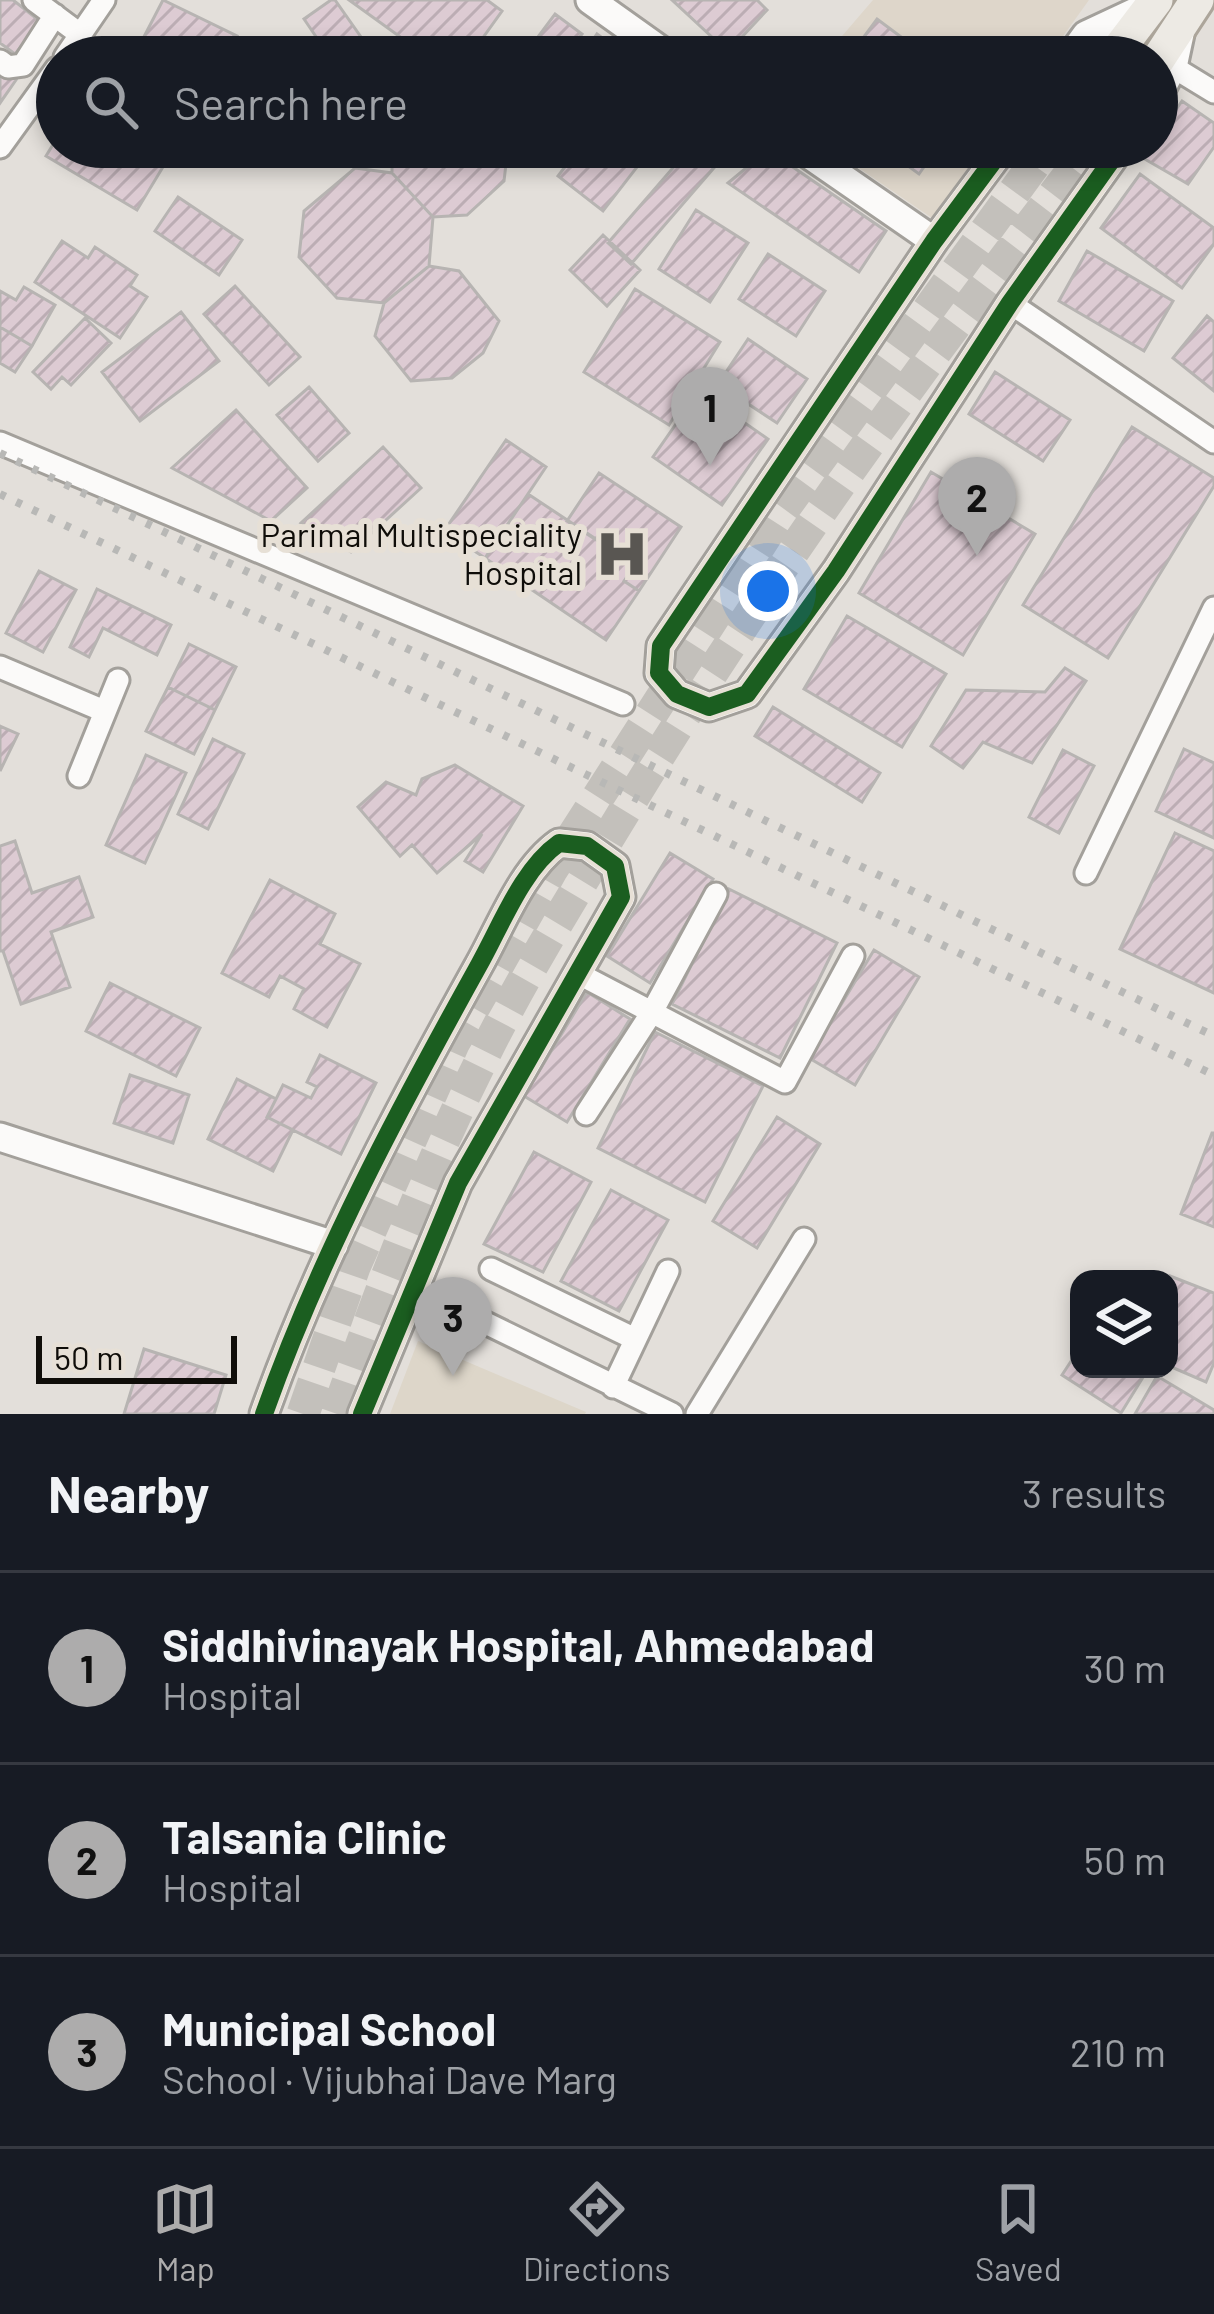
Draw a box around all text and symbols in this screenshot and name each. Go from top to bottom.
search box [36,36,1178,168]
icon: search [78,69,144,135]
text: Search here [174,75,408,129]
pin: 1 [671,367,749,466]
pin: 2 [938,457,1016,556]
place label: Parimal Multispeciality Hospital [261,514,582,592]
hospital icon: Parimal Multispeciality Hospital [593,525,651,583]
your location [738,561,798,621]
map controls [1070,1270,1178,1378]
button: layers [1070,1270,1178,1378]
pin: 3 [414,1277,492,1376]
scale bar [36,1330,237,1383]
text: 50 m [54,1337,124,1377]
text: Nearby [48,1462,209,1523]
text: 3 results [1022,1469,1166,1516]
text: Siddhivinayak Hospital, Ahmedabad [162,1617,875,1671]
text: 1 [80,1644,94,1691]
text: 30 m [1084,1644,1166,1691]
text: Hospital [162,1671,302,1718]
text: Talsania Clinic [162,1809,447,1863]
text: 2 [76,1836,98,1883]
text: 50 m [1084,1836,1166,1883]
text: Hospital [162,1863,302,1910]
text: Municipal School [162,2001,496,2055]
text: 3 [76,2028,98,2075]
text: 210 m [1070,2028,1166,2075]
text: School · Vijubhai Dave Marg [162,2055,617,2102]
tab: Map [152,2176,218,2288]
tab: Directions [523,2176,670,2288]
tab: Saved [975,2176,1062,2288]

